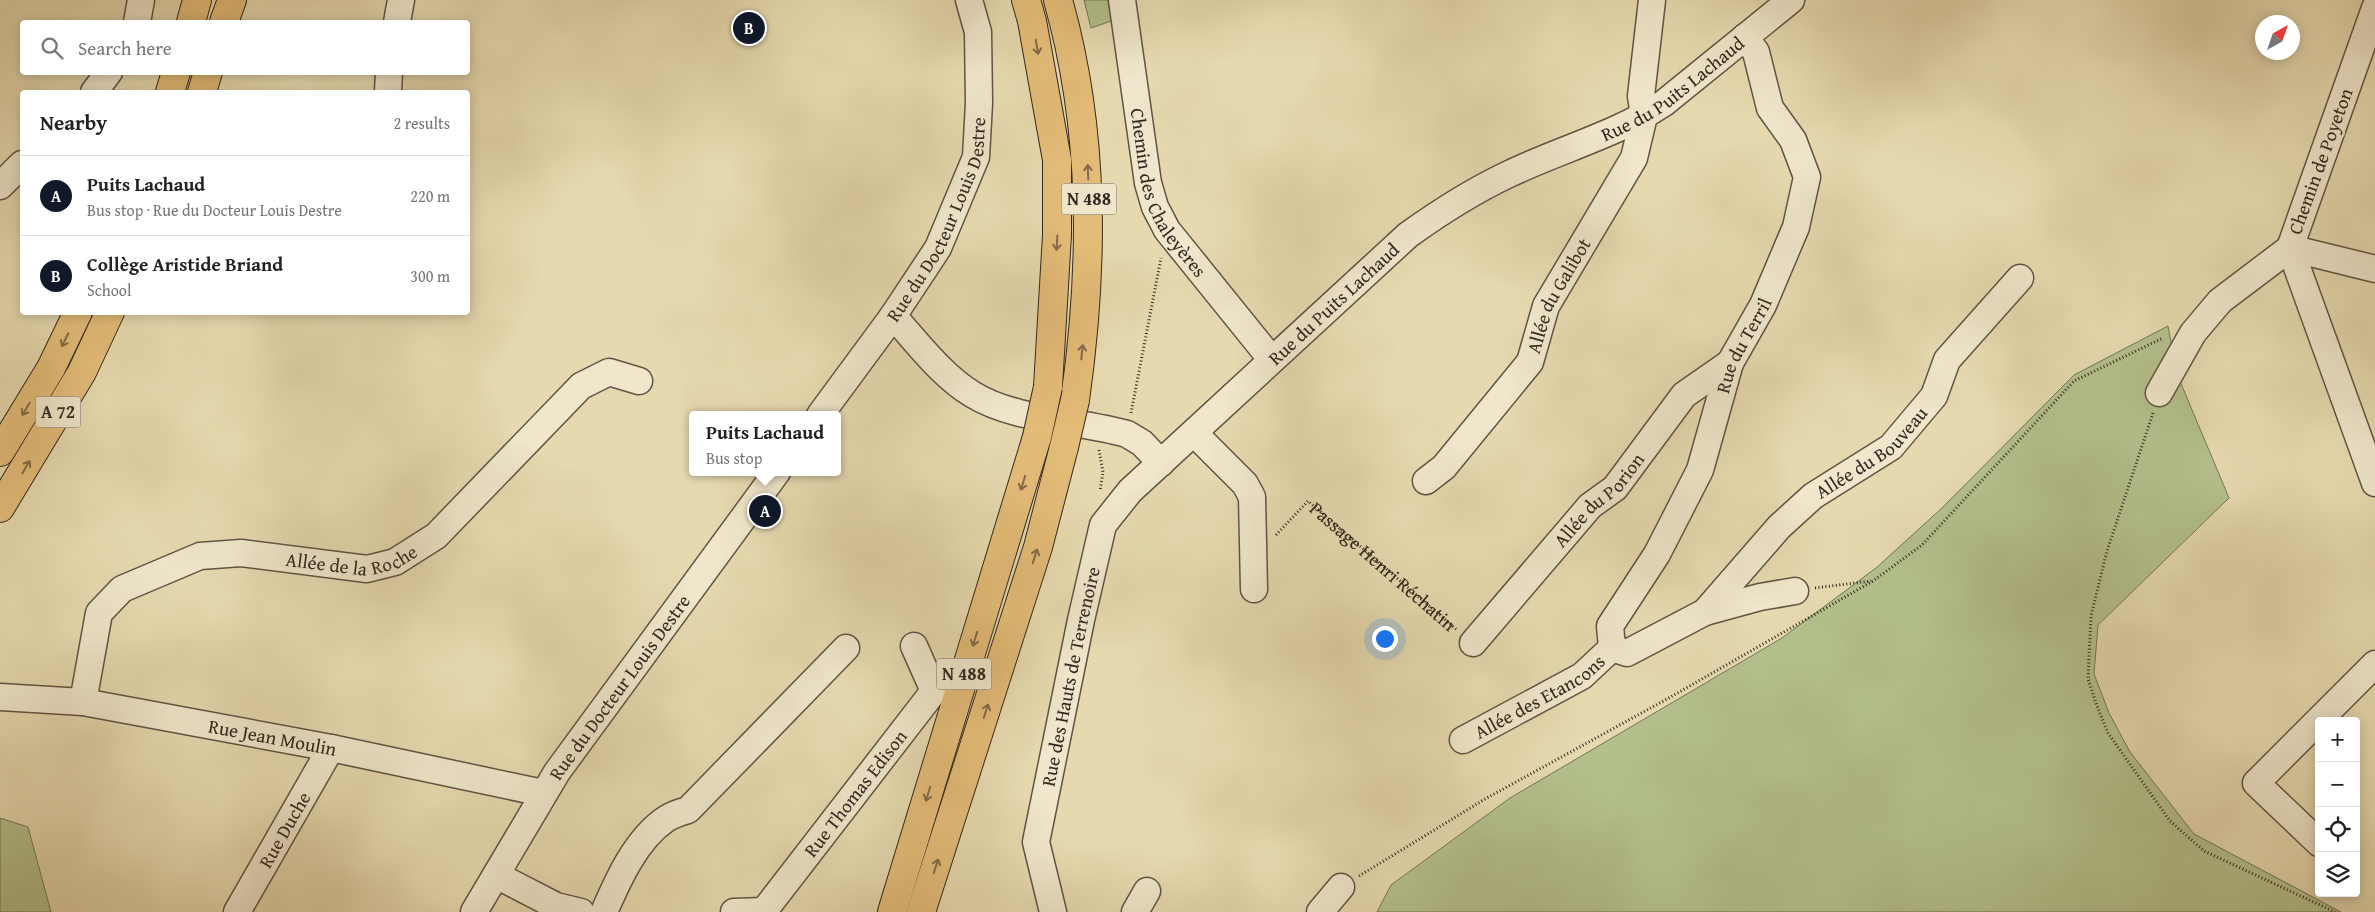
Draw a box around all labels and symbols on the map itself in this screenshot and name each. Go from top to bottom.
pin: B [733,9,765,47]
north arrow [2255,15,2300,60]
street label: Rue du Puits Lachaud [1596,29,1751,148]
one-way arrow [1033,39,1043,55]
street label: Chemin de Poyeton [2281,84,2360,238]
street label: Chemin des Chaleyères [1124,106,1214,283]
street label: Rue du Docteur Louis Destre [879,116,992,327]
one-way arrow [1083,164,1092,180]
road number: N 488 [1062,183,1116,214]
street label: Allée du Galibot [1519,232,1598,357]
one-way arrow [1052,235,1061,251]
street label: Rue du Puits Lachaud [1262,235,1406,371]
street label: Rue du Terril [1708,293,1779,396]
one-way arrow [59,332,69,347]
one-way arrow [1077,344,1087,360]
road number: A 72 [36,397,80,428]
street label: Allée du Bouveau [1810,400,1934,505]
one-way arrow [20,402,30,416]
street label: Allée du Porion [1547,446,1651,553]
one-way arrow [22,460,31,475]
one-way arrow [1017,475,1027,491]
pin: A [749,492,781,530]
street label: Passage Henri Réchatin [1304,495,1463,638]
street label: Allée de la Roche [284,537,423,583]
one-way arrow [1031,549,1040,564]
street label: Rue des Hauts de Terrenoire [1034,564,1107,789]
street label: Rue du Docteur Louis Destre [541,588,697,785]
your location [1372,626,1398,652]
one-way arrow [970,630,980,646]
street label: Allée des Etancons [1469,648,1611,746]
road number: N 488 [936,659,992,690]
one-way arrow [981,703,991,719]
street label: Rue Jean Moulin [206,712,340,763]
street label: Rue Thomas Edison [797,723,914,863]
street label: Rue Duche [251,786,317,873]
one-way arrow [922,786,932,802]
one-way arrow [932,858,942,874]

